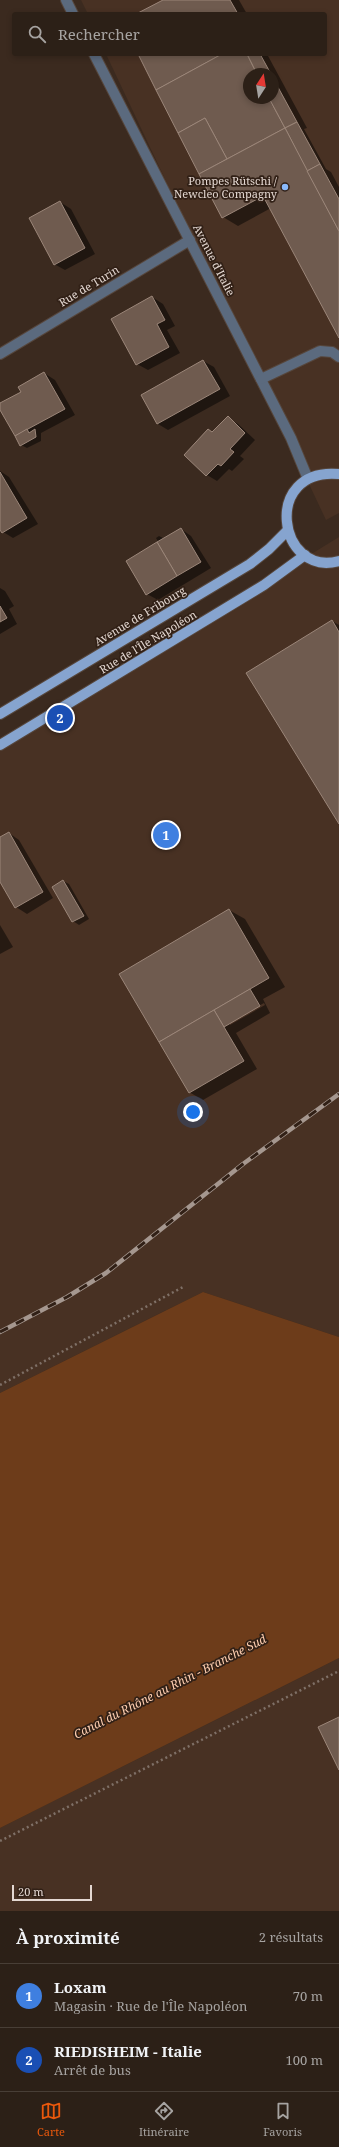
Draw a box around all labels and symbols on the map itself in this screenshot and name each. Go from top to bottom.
north arrow [243,68,279,104]
place label: Pompes Rütschi / Newcleo Compagny [174,173,278,201]
marker: Pompes Rütschi / Newcleo Compagny [280,182,290,192]
street label: Avenue d'Italie [190,222,239,298]
street label: Rue de Turin [56,262,122,310]
street label: Avenue de Fribourg [91,582,188,649]
street label: Rue de l'Île Napoléon [96,607,199,677]
pin: 2 [47,703,73,733]
pin: 1 [153,820,179,850]
your location [183,1102,203,1122]
water label: Canal du Rhône au Rhin - Branche Sud [70,1630,269,1743]
scale bar [12,1883,92,1902]

